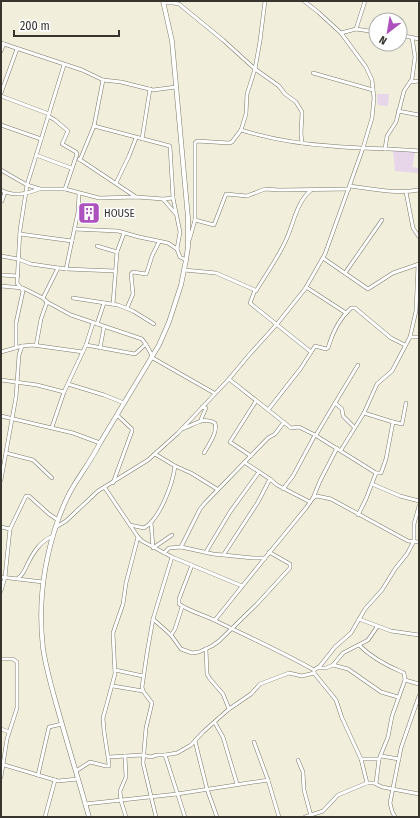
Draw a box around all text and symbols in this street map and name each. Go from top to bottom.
scale bar [14,12,119,38]
north arrow [368,12,408,52]
text: 200 m [20,19,50,33]
text: N [377,33,389,47]
building icon: HOUSE [76,200,102,226]
place label: HOUSE [104,207,135,220]

